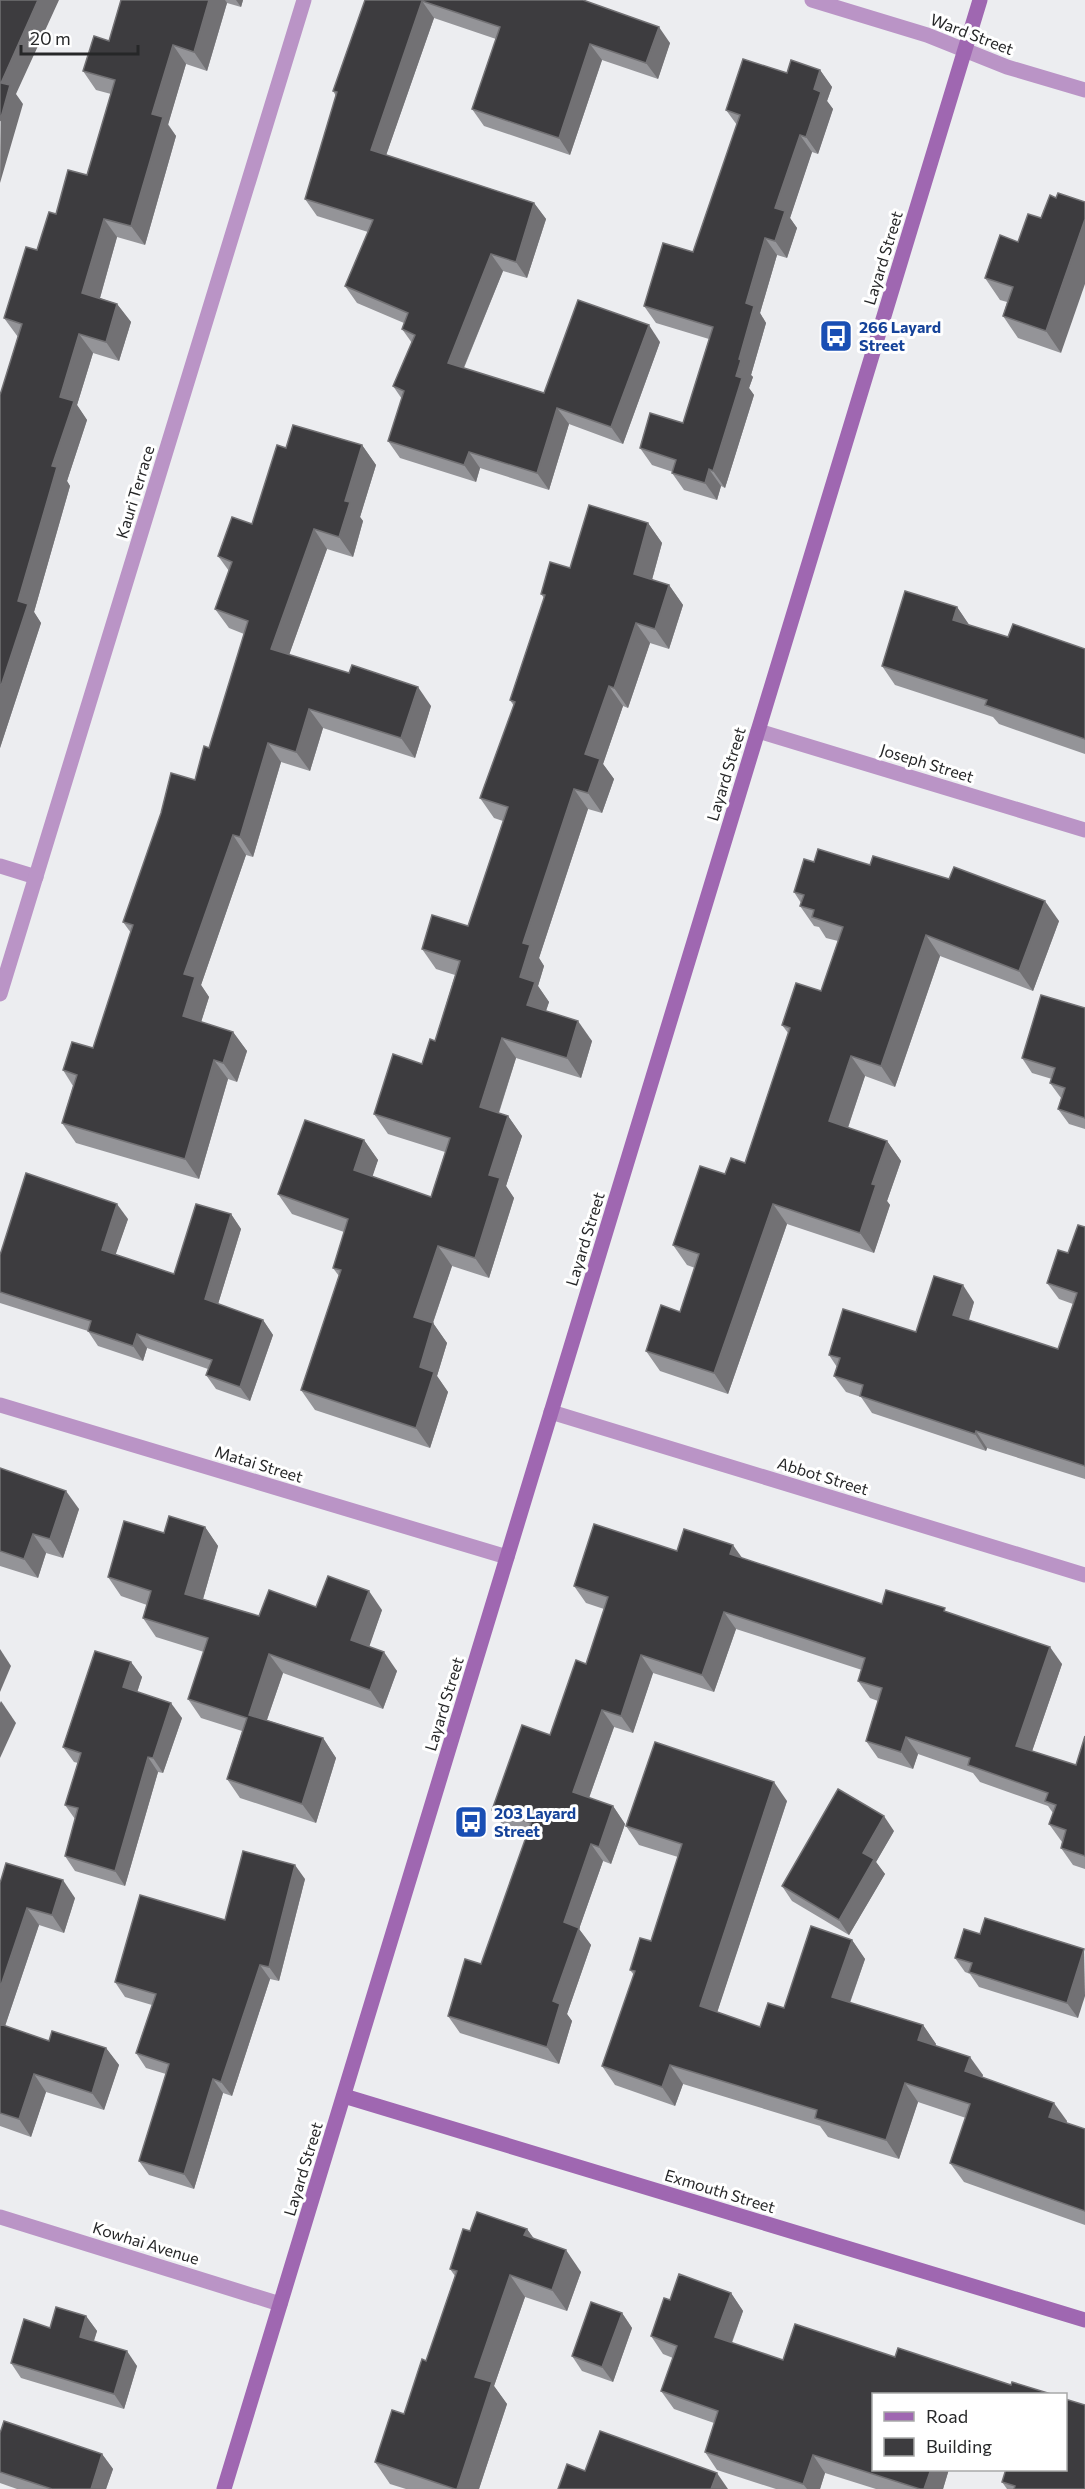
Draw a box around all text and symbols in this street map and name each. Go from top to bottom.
street label: Ward Street [928,9,1017,58]
scale bar [21,18,138,56]
text: 20 m [30,27,71,49]
street label: Layard Street [859,208,906,307]
place label: 266 Layard Street [859,317,941,354]
bus stop icon: 266 Layard Street [818,318,854,354]
street label: Kauri Terrace [111,443,158,541]
street label: Layard Street [702,724,749,823]
street label: Joseph Street [878,739,977,786]
street label: Layard Street [561,1189,608,1288]
street label: Matai Street [213,1441,306,1486]
street label: Abbot Street [775,1453,871,1499]
street label: Layard Street [420,1654,467,1753]
place label: 203 Layard Street [494,1803,576,1840]
bus stop icon: 203 Layard Street [453,1804,489,1840]
street label: Layard Street [279,2119,326,2218]
street label: Exmouth Street [663,2165,778,2216]
street label: Kowhai Avenue [91,2217,202,2268]
legend [872,2393,1067,2471]
text: Road [926,2405,968,2427]
text: Building [926,2435,992,2457]

